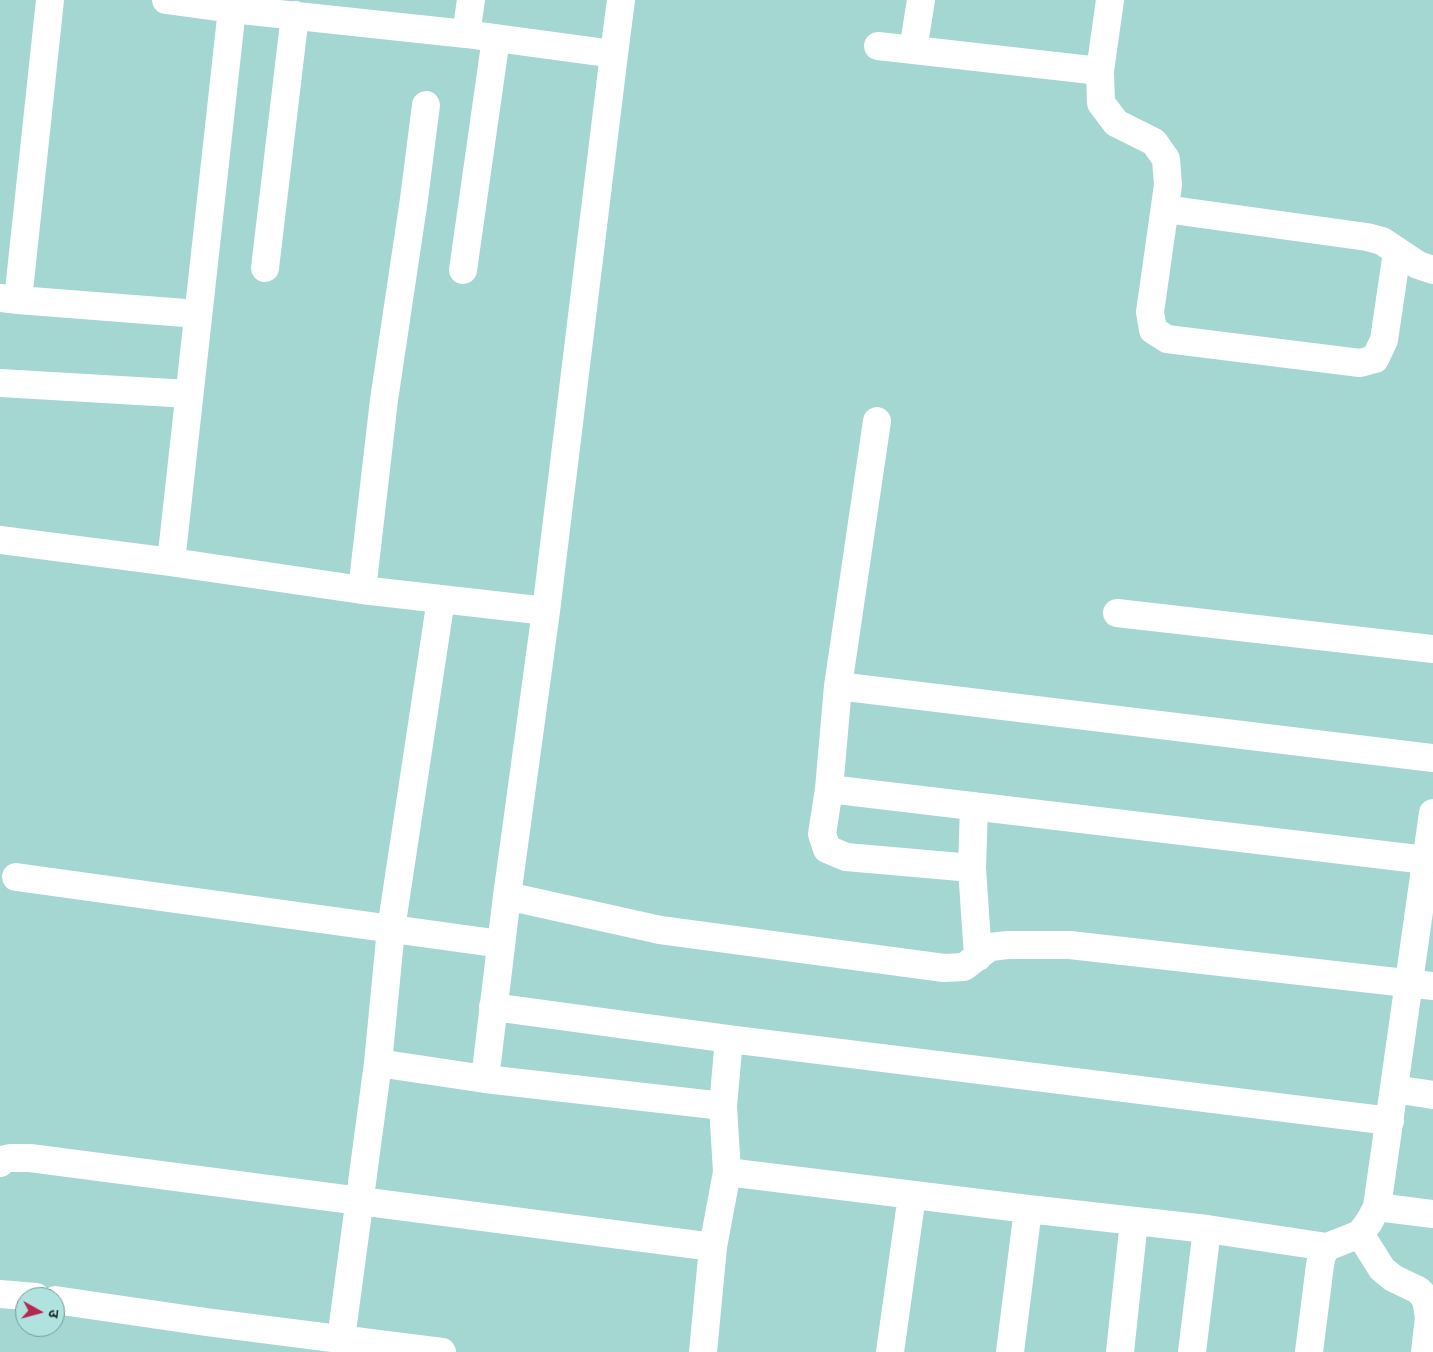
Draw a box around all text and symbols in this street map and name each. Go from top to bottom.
north arrow [15,1287,65,1337]
text: उ [45,1309,62,1319]

